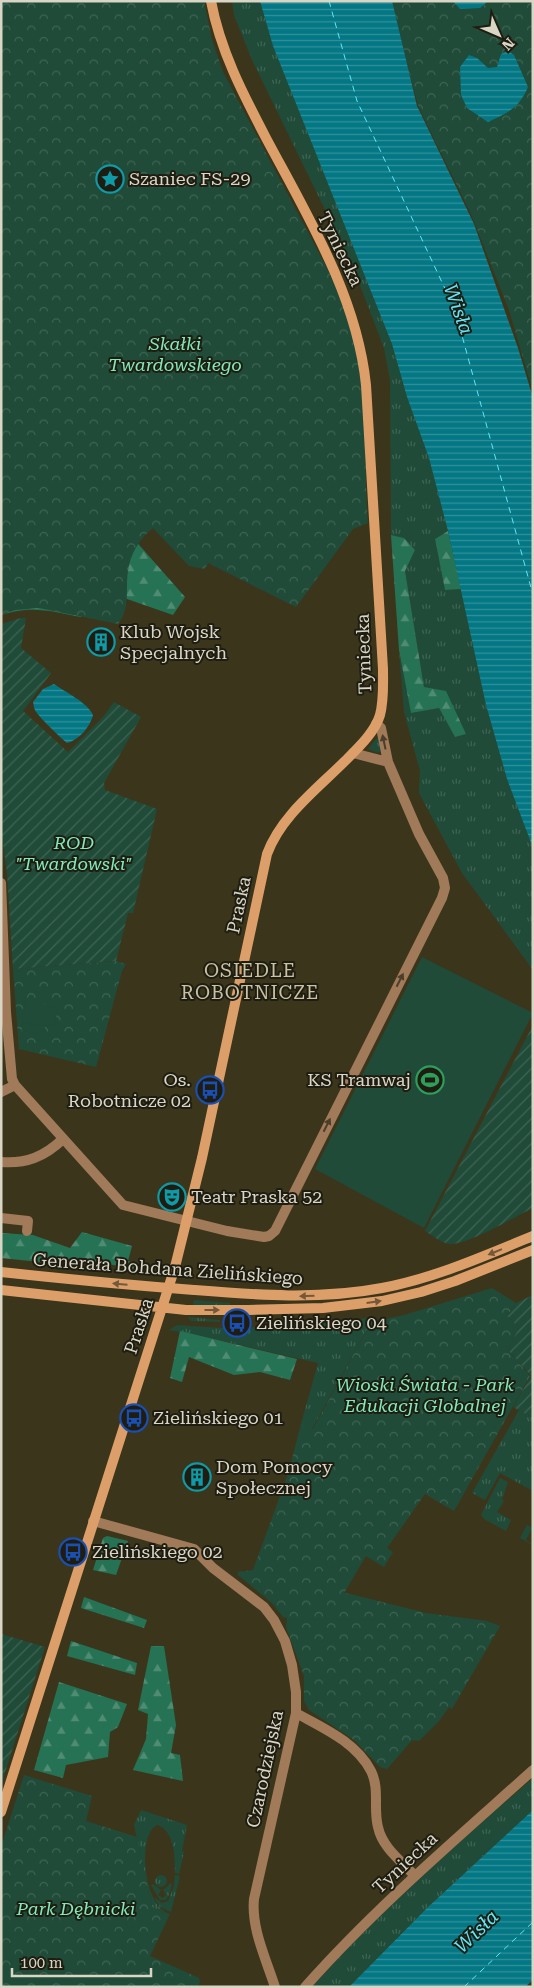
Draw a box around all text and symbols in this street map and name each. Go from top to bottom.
north arrow [474,10,524,60]
text: N [499,35,518,54]
place icon: Szaniec FS-29 [95,164,125,194]
place label: Szaniec FS-29 [129,168,250,189]
street label: Tyniecka [313,208,368,290]
water label: Wisła [439,281,478,338]
park label: Skałki Twardowskiego [108,333,242,375]
street label: Tyniecka [352,613,375,695]
place label: Klub Wojsk Specjalnych [120,621,227,663]
building icon: Klub Wojsk Specjalnych [86,627,116,657]
one-way arrow [380,734,388,749]
park label: ROD "Twardowski" [16,832,132,874]
street label: Praska [222,874,255,935]
district label: OSIEDLE ROBOTNICZE [181,959,319,1004]
one-way arrow [396,973,404,988]
sports icon: KS Tramwaj [415,1065,445,1095]
place label: Os. Robotnicze 02 [68,1069,191,1111]
place label: KS Tramwaj [307,1069,411,1090]
bus stop icon: Os. Robotnicze 02 [195,1075,225,1105]
one-way arrow [323,1118,331,1133]
theatre icon: Teatr Praska 52 [157,1182,187,1212]
place label: Teatr Praska 52 [191,1186,322,1207]
one-way arrow [488,1248,502,1256]
street label: Generała Bohdana Zielińskiego [32,1249,304,1288]
one-way arrow [112,1279,128,1287]
one-way arrow [299,1292,315,1300]
street label: Praska [120,1295,157,1357]
one-way arrow [366,1298,382,1306]
one-way arrow [204,1306,220,1314]
bus stop icon: Zielińskiego 04 [222,1308,252,1338]
place label: Zielińskiego 04 [256,1312,387,1333]
park label: Wioski Świata - Park Edukacji Globalnej [336,1374,514,1416]
bus stop icon: Zielińskiego 01 [119,1403,149,1433]
place label: Zielińskiego 01 [153,1407,284,1428]
place label: Dom Pomocy Społecznej [216,1456,333,1498]
building icon: Dom Pomocy Społecznej [182,1462,212,1492]
bus stop icon: Zielińskiego 02 [58,1537,88,1567]
place label: Zielińskiego 02 [92,1541,223,1562]
street label: Czarodziejska [242,1708,287,1830]
street label: Tyniecka [368,1827,441,1898]
park label: Park Dębnicki [16,1898,136,1919]
water label: Wisła [450,1905,503,1958]
scale bar [12,1946,151,1978]
text: 100 m [20,1954,63,1972]

